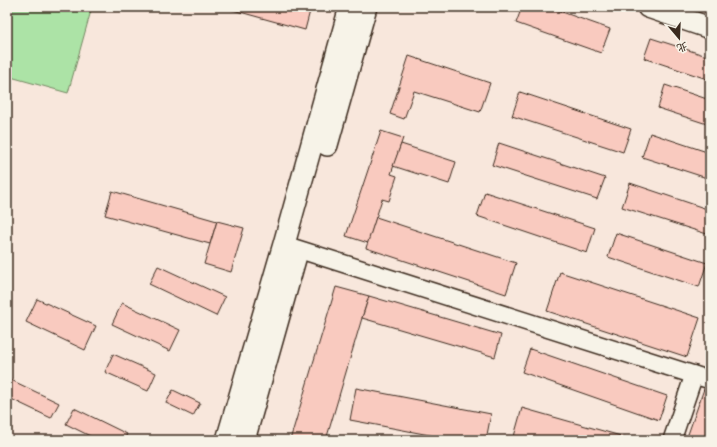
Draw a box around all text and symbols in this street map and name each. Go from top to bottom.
north arrow [659,18,699,58]
text: 北 [675,39,689,55]

